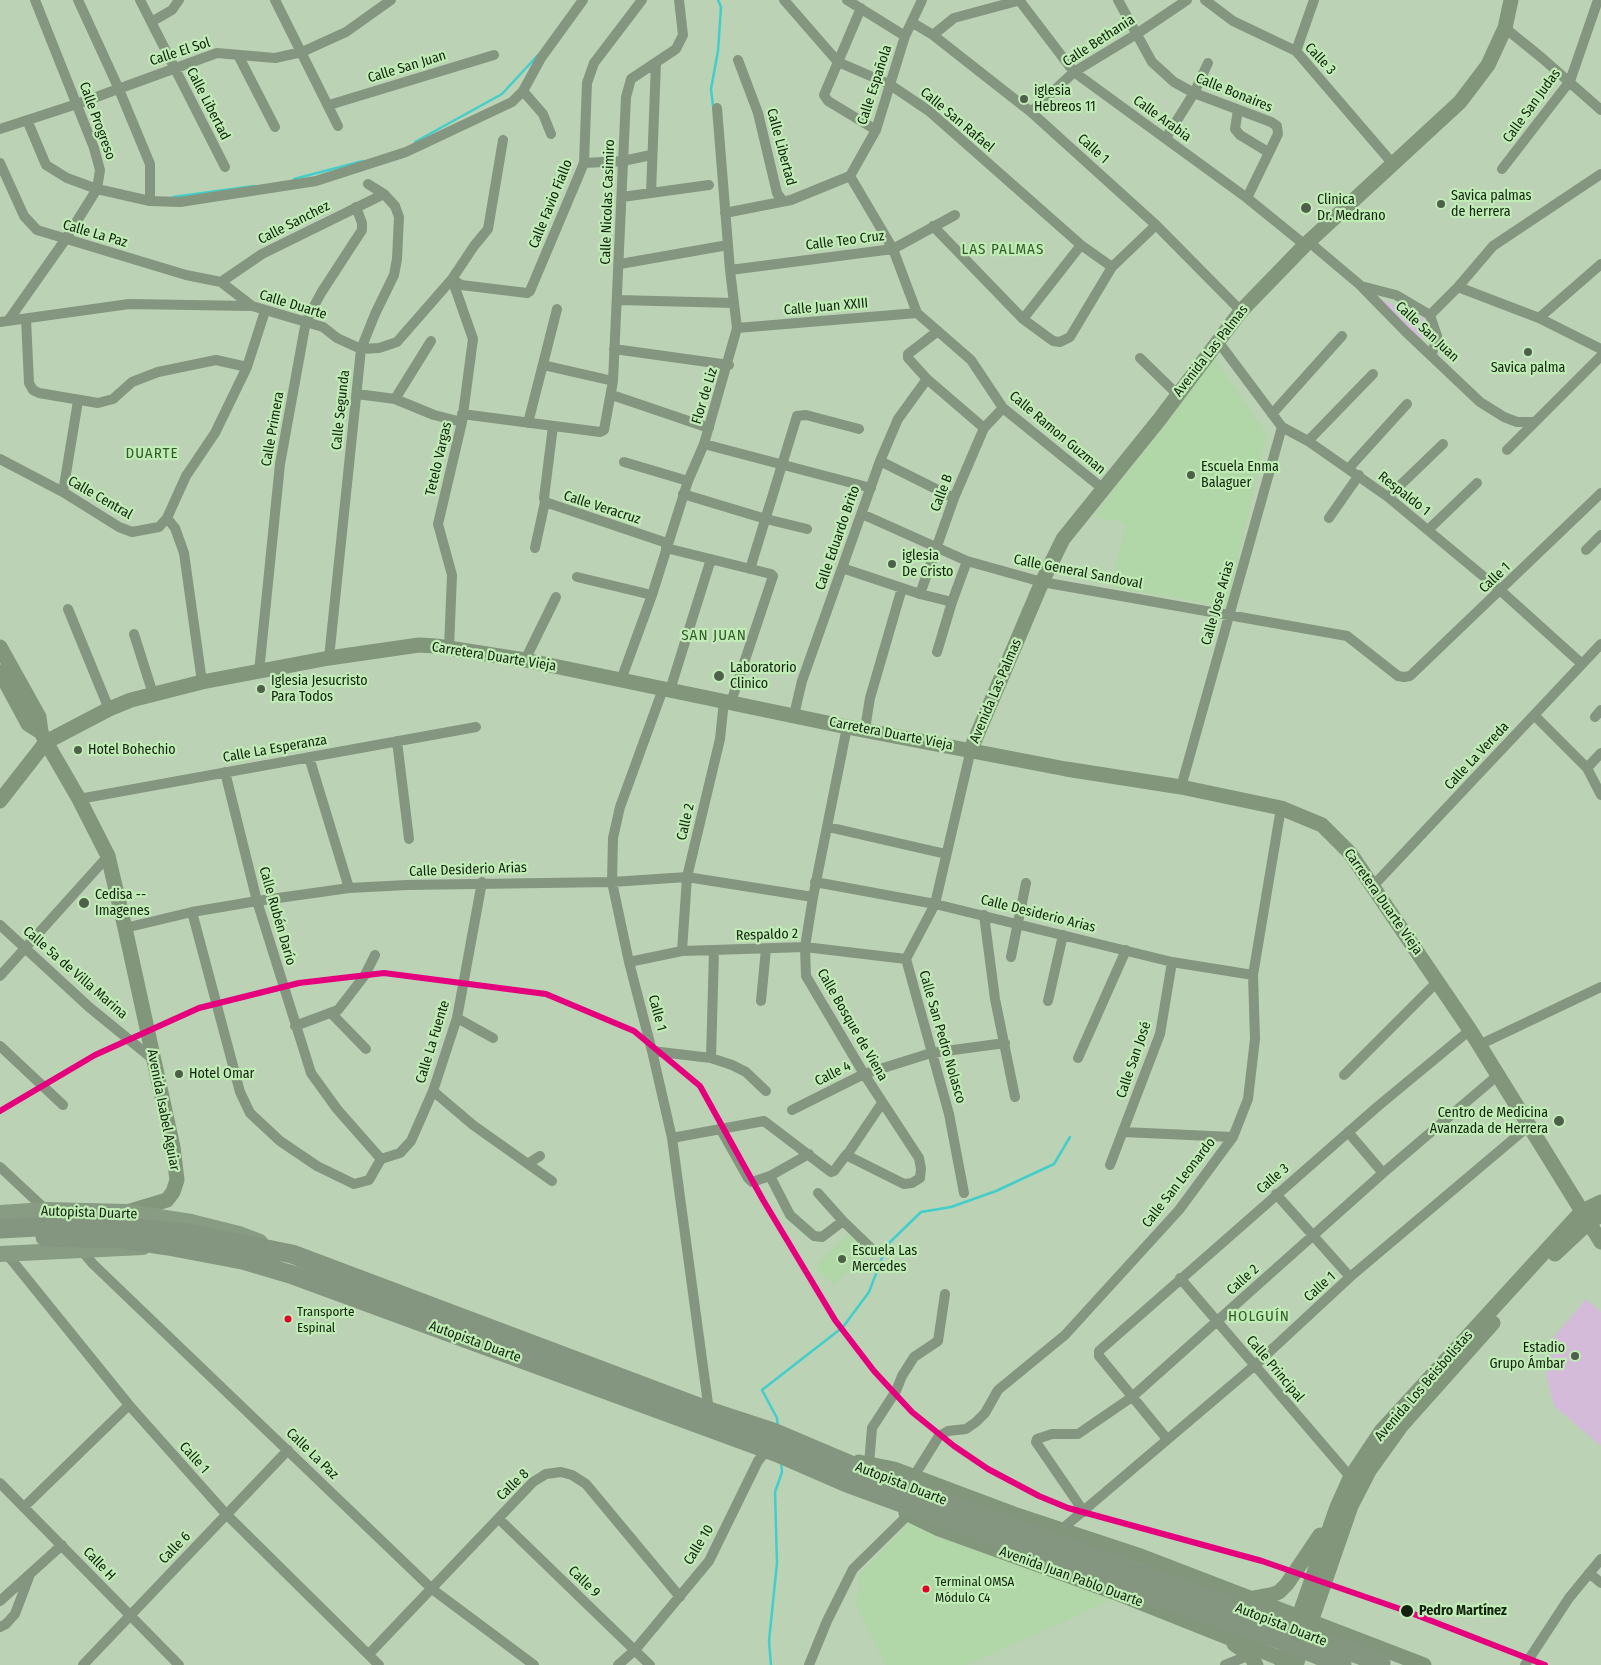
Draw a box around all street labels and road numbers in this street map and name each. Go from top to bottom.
street label: Calle Bethania [1060,12,1138,70]
street label: Calle El Sol [148,34,212,70]
street label: Calle 3 [1301,40,1339,78]
street label: Calle Española [854,43,896,127]
street label: Calle San Juan [366,47,448,87]
street label: Calle Libertad [183,65,233,143]
street label: Calle San Judas [1500,66,1564,146]
street label: Calle Bonaires [1193,70,1275,116]
street label: Calle Progreso [75,80,119,162]
street label: Calle San Rafael [917,84,997,156]
street label: Calle Arabia [1130,92,1194,146]
street label: Calle Libertad [763,107,799,187]
street label: Calle 1 [1074,130,1112,168]
street label: Calle Nicolas Casimiro [597,139,619,265]
street label: Calle Favio Fiallo [526,157,576,251]
street label: Calle Sanchez [255,198,333,248]
street label: Calle La Paz [61,217,129,251]
street label: Calle Teo Cruz [805,228,885,254]
street label: Calle Duarte [257,287,329,323]
street label: Calle Juan XXIII [783,295,869,319]
street label: Calle San Juan [1392,298,1462,366]
street label: Avenida Las Palmas [1170,302,1252,400]
street label: Flor de Liz [688,366,722,426]
street label: Calle Segunda [328,369,354,451]
street label: Calle Ramon Guzman [1006,388,1108,478]
street label: Calle Primera [258,390,288,468]
street label: Tetelo Vargas [422,420,456,498]
street label: Respaldo 1 [1375,468,1433,520]
street label: Calle B [927,472,957,514]
street label: Calle Central [65,473,135,523]
street label: Calle Eduardo Brito [812,483,864,593]
street label: Calle Veracruz [561,488,643,528]
street label: Calle General Sandoval [1012,551,1144,593]
street label: Calle Jose Arias [1198,559,1238,647]
street label: Calle 1 [1476,559,1514,597]
street label: Avenida Las Palmas [966,636,1026,746]
street label: Carretera Duarte Vieja [431,639,557,675]
street label: Carretera Duarte Vieja [828,714,954,754]
street label: Calle La Vereda [1441,718,1513,794]
street label: Calle La Esperanza [222,732,328,766]
street label: Calle 2 [674,802,698,842]
street label: Carretera Duarte Vieja [1340,846,1426,958]
street label: Calle Desiderio Arias [409,860,527,880]
street label: Calle Rubén Darío [255,865,299,967]
street label: Calle Desiderio Arias [979,892,1097,936]
street label: Calle 5a de Villa Marina [19,923,131,1023]
street label: Respaldo 2 [736,926,798,944]
street label: Calle Bosque de Viena [813,966,891,1084]
street label: Calle San Pedro Nolasco [915,969,969,1105]
street label: Calle 1 [644,993,670,1033]
street label: Calle La Fuente [412,998,454,1086]
street label: Calle San José [1113,1020,1155,1100]
street label: Avenida Isabel Aguiar [143,1048,183,1172]
street label: Calle 4 [812,1058,854,1090]
street label: Calle San Leonardo [1139,1135,1219,1231]
street label: Calle 3 [1253,1160,1293,1198]
street label: Autopista Duarte [40,1203,138,1223]
street label: Calle 2 [1223,1261,1263,1299]
street label: Calle 1 [1301,1268,1339,1306]
street label: Autopista Duarte [427,1318,523,1366]
street label: Avenida Los Beisbolistas [1371,1327,1477,1445]
street label: Calle Principal [1242,1332,1308,1406]
street label: Calle La Paz [282,1425,342,1483]
street label: Calle 1 [175,1439,213,1477]
street label: Autopista Duarte [853,1459,949,1509]
street label: Calle 8 [493,1466,533,1504]
street label: Calle 10 [680,1522,718,1568]
street label: Calle 6 [156,1528,194,1568]
street label: Avenida Juan Pablo Duarte [997,1543,1145,1611]
street label: Calle H [79,1544,119,1584]
street label: Calle 9 [564,1563,604,1601]
street label: Autopista Duarte [1233,1600,1329,1650]

